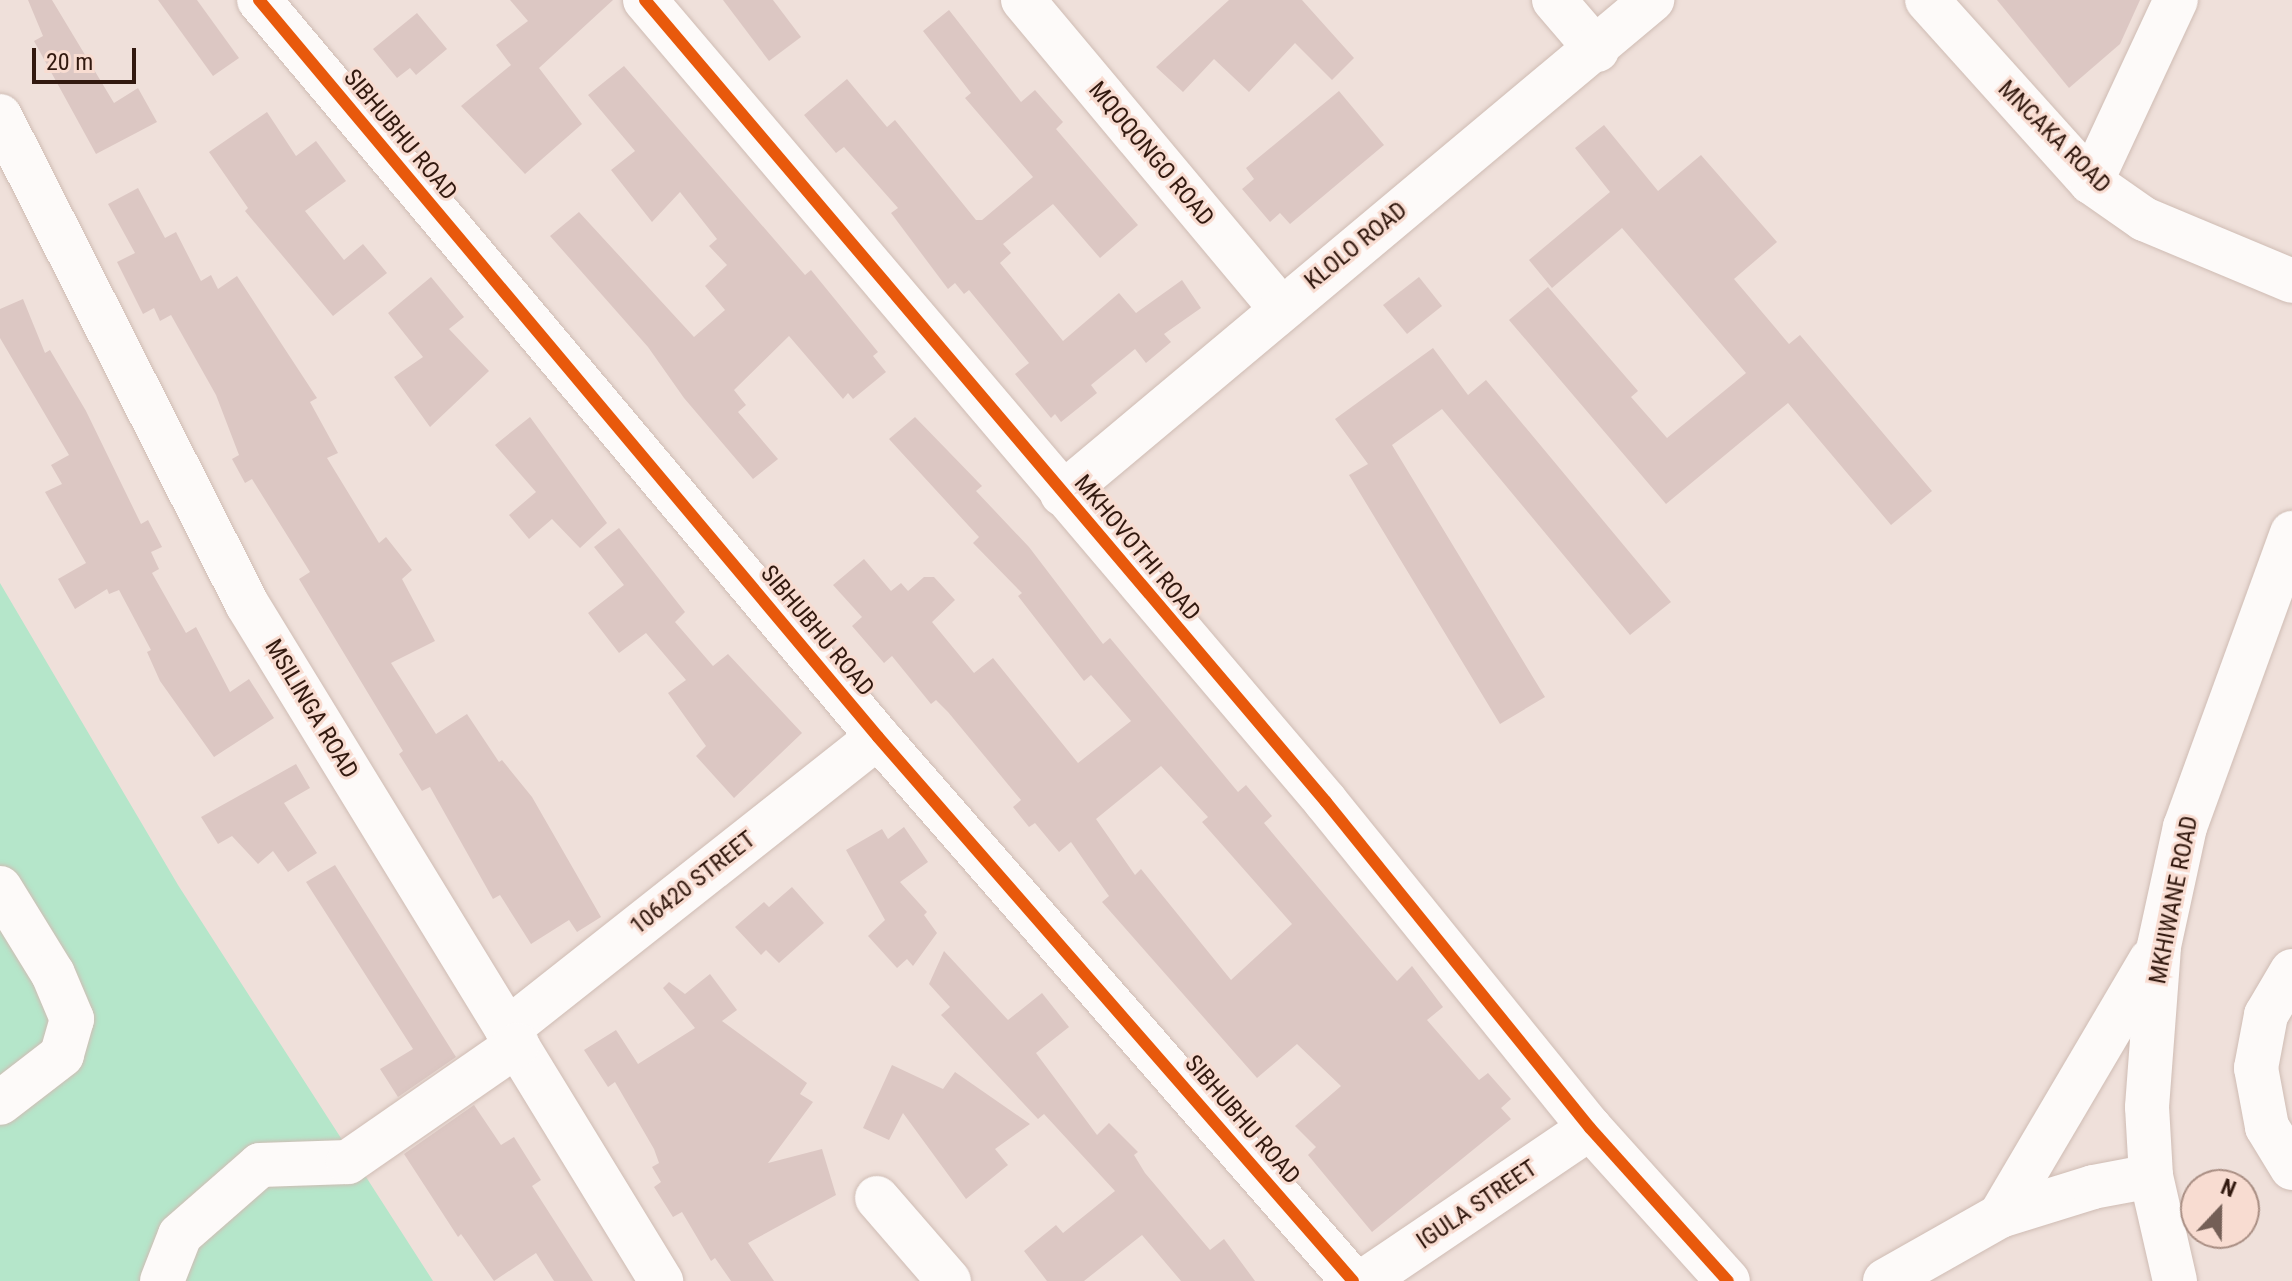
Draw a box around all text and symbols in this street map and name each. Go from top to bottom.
scale bar [36,32,140,82]
text: 20 m [46,48,93,76]
street label: SIBHUBHU ROAD [337,64,463,206]
street label: MNCAKA ROAD [1992,75,2116,199]
street label: MQOQONGO ROAD [1082,76,1220,232]
street label: KLOLO ROAD [1299,196,1413,296]
street label: MKHOVOTHI ROAD [1068,469,1206,627]
street label: SIBHUBHU ROAD [754,560,880,702]
street label: MSILINGA ROAD [258,634,364,784]
street label: MKHIWANE ROAD [2144,814,2204,986]
street label: 106420 STREET [625,825,761,941]
street label: SIBHUBHU ROAD [1178,1050,1306,1190]
street label: IGULA STREET [1411,1154,1543,1256]
north arrow [2180,1169,2260,1249]
text: N [2217,1174,2239,1202]

